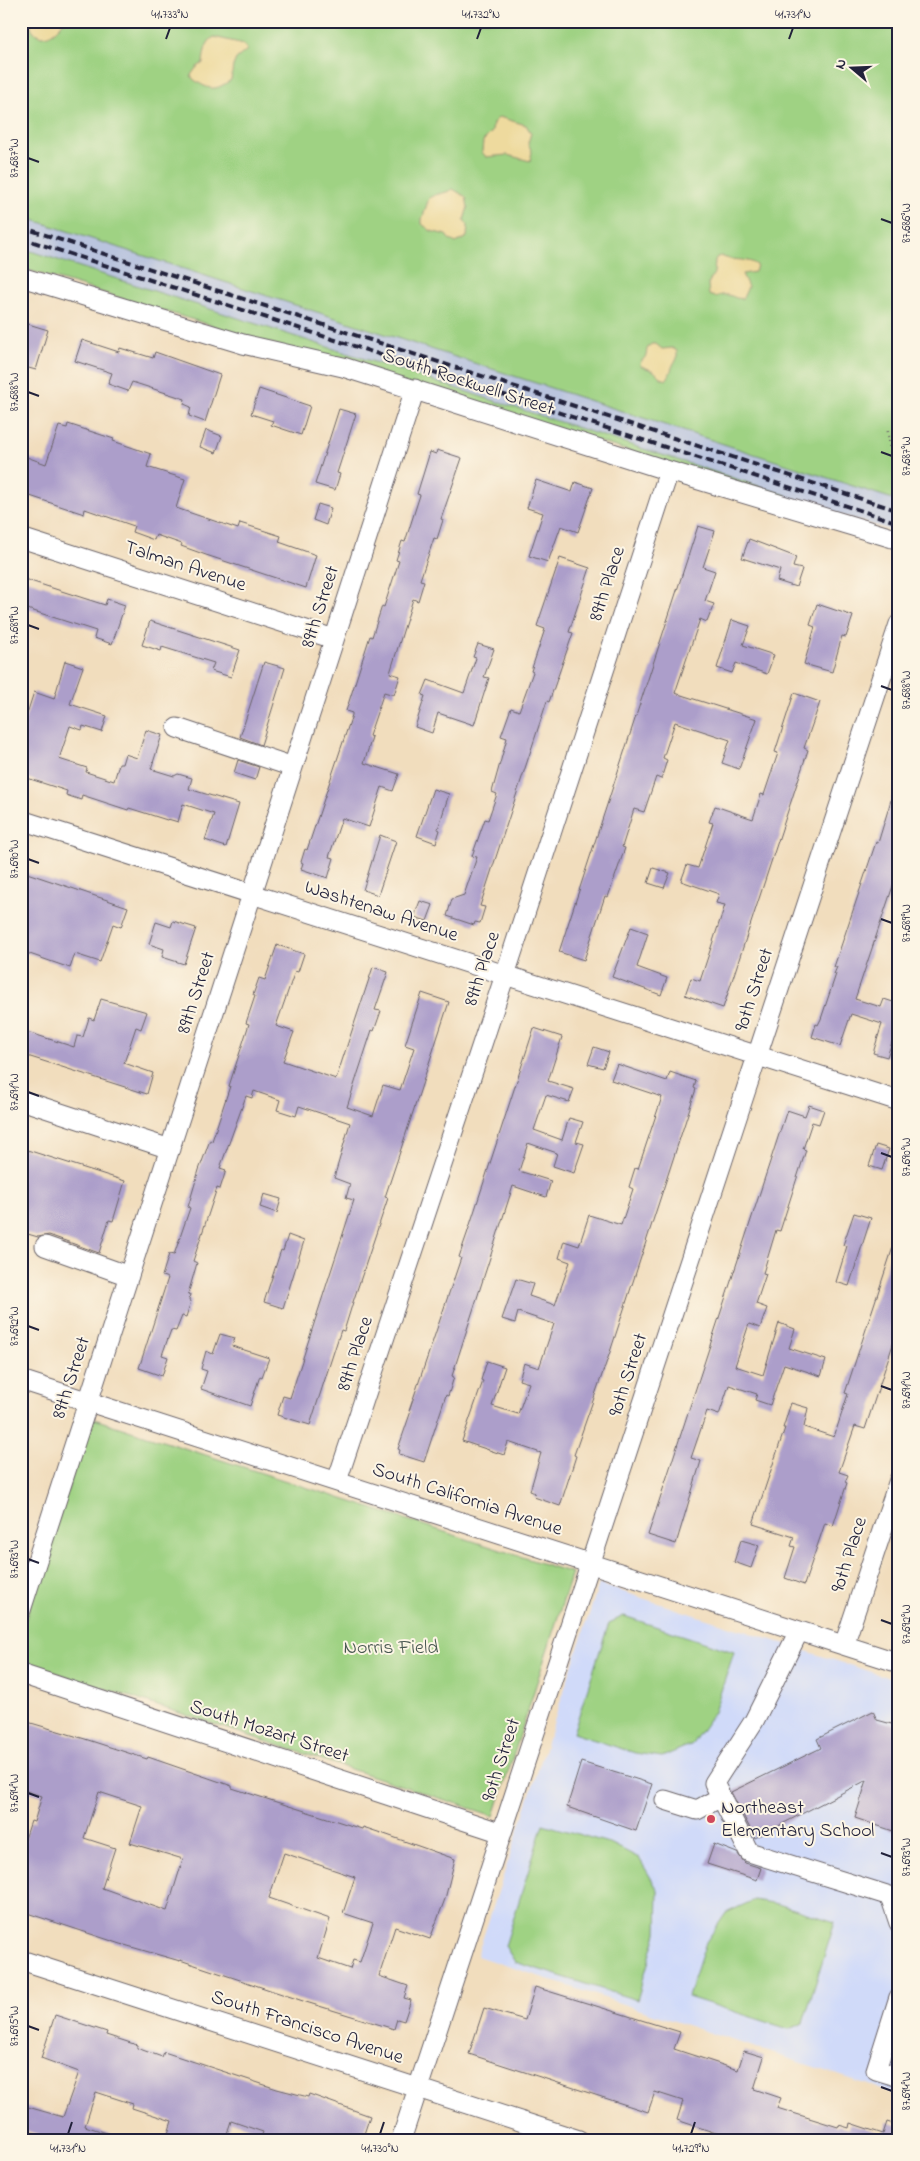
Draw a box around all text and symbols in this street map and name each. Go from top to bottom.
text: 41.733°N [151,6,189,24]
text: 41.732°N [462,6,500,24]
text: 41.731°N [775,6,811,24]
north arrow [828,42,878,92]
text: N [830,56,853,72]
text: 87.687°W [6,138,24,178]
text: 87.686°W [898,203,916,243]
street label: South Rockwell Street [378,342,558,425]
text: 87.688°W [6,373,24,411]
text: 87.687°W [898,436,916,476]
street label: Talman Avenue [120,534,250,600]
street label: 89th Place [582,543,634,625]
street label: 89th Street [294,562,348,652]
text: 87.689°W [6,606,24,644]
text: 87.688°W [898,671,916,709]
text: 87.690°W [6,840,24,878]
street label: Washtenaw Avenue [300,873,462,951]
text: 87.689°W [898,904,916,942]
street label: 89th Place [457,928,509,1010]
street label: 90th Street [728,944,782,1036]
street label: 89th Street [170,948,224,1038]
text: 87.691°W [6,1073,24,1111]
text: 87.690°W [898,1138,916,1176]
text: 87.692°W [6,1306,24,1346]
street label: 89th Place [330,1313,382,1395]
street label: 90th Street [602,1329,656,1421]
street label: 89th Street [45,1333,99,1423]
text: 87.691°W [898,1371,916,1409]
street label: South California Avenue [368,1456,566,1544]
street label: 90th Place [824,1513,876,1597]
text: 87.693°W [6,1540,24,1578]
text: 87.692°W [898,1604,916,1644]
park label: Norris Field [343,1634,439,1663]
street label: South Mozart Street [186,1693,353,1772]
street label: 90th Street [475,1714,529,1806]
text: 87.694°W [6,1774,24,1812]
place label: Northeast Elementary School [721,1794,874,1846]
marker: Northeast Elementary School [705,1813,717,1825]
text: 87.693°W [898,1838,916,1876]
street label: South Francisco Avenue [207,1983,407,2073]
text: 87.695°W [6,2006,24,2046]
text: 87.694°W [898,2072,916,2110]
text: 41.731°N [50,2140,86,2158]
text: 41.730°N [361,2140,399,2158]
text: 41.729°N [672,2140,710,2158]

